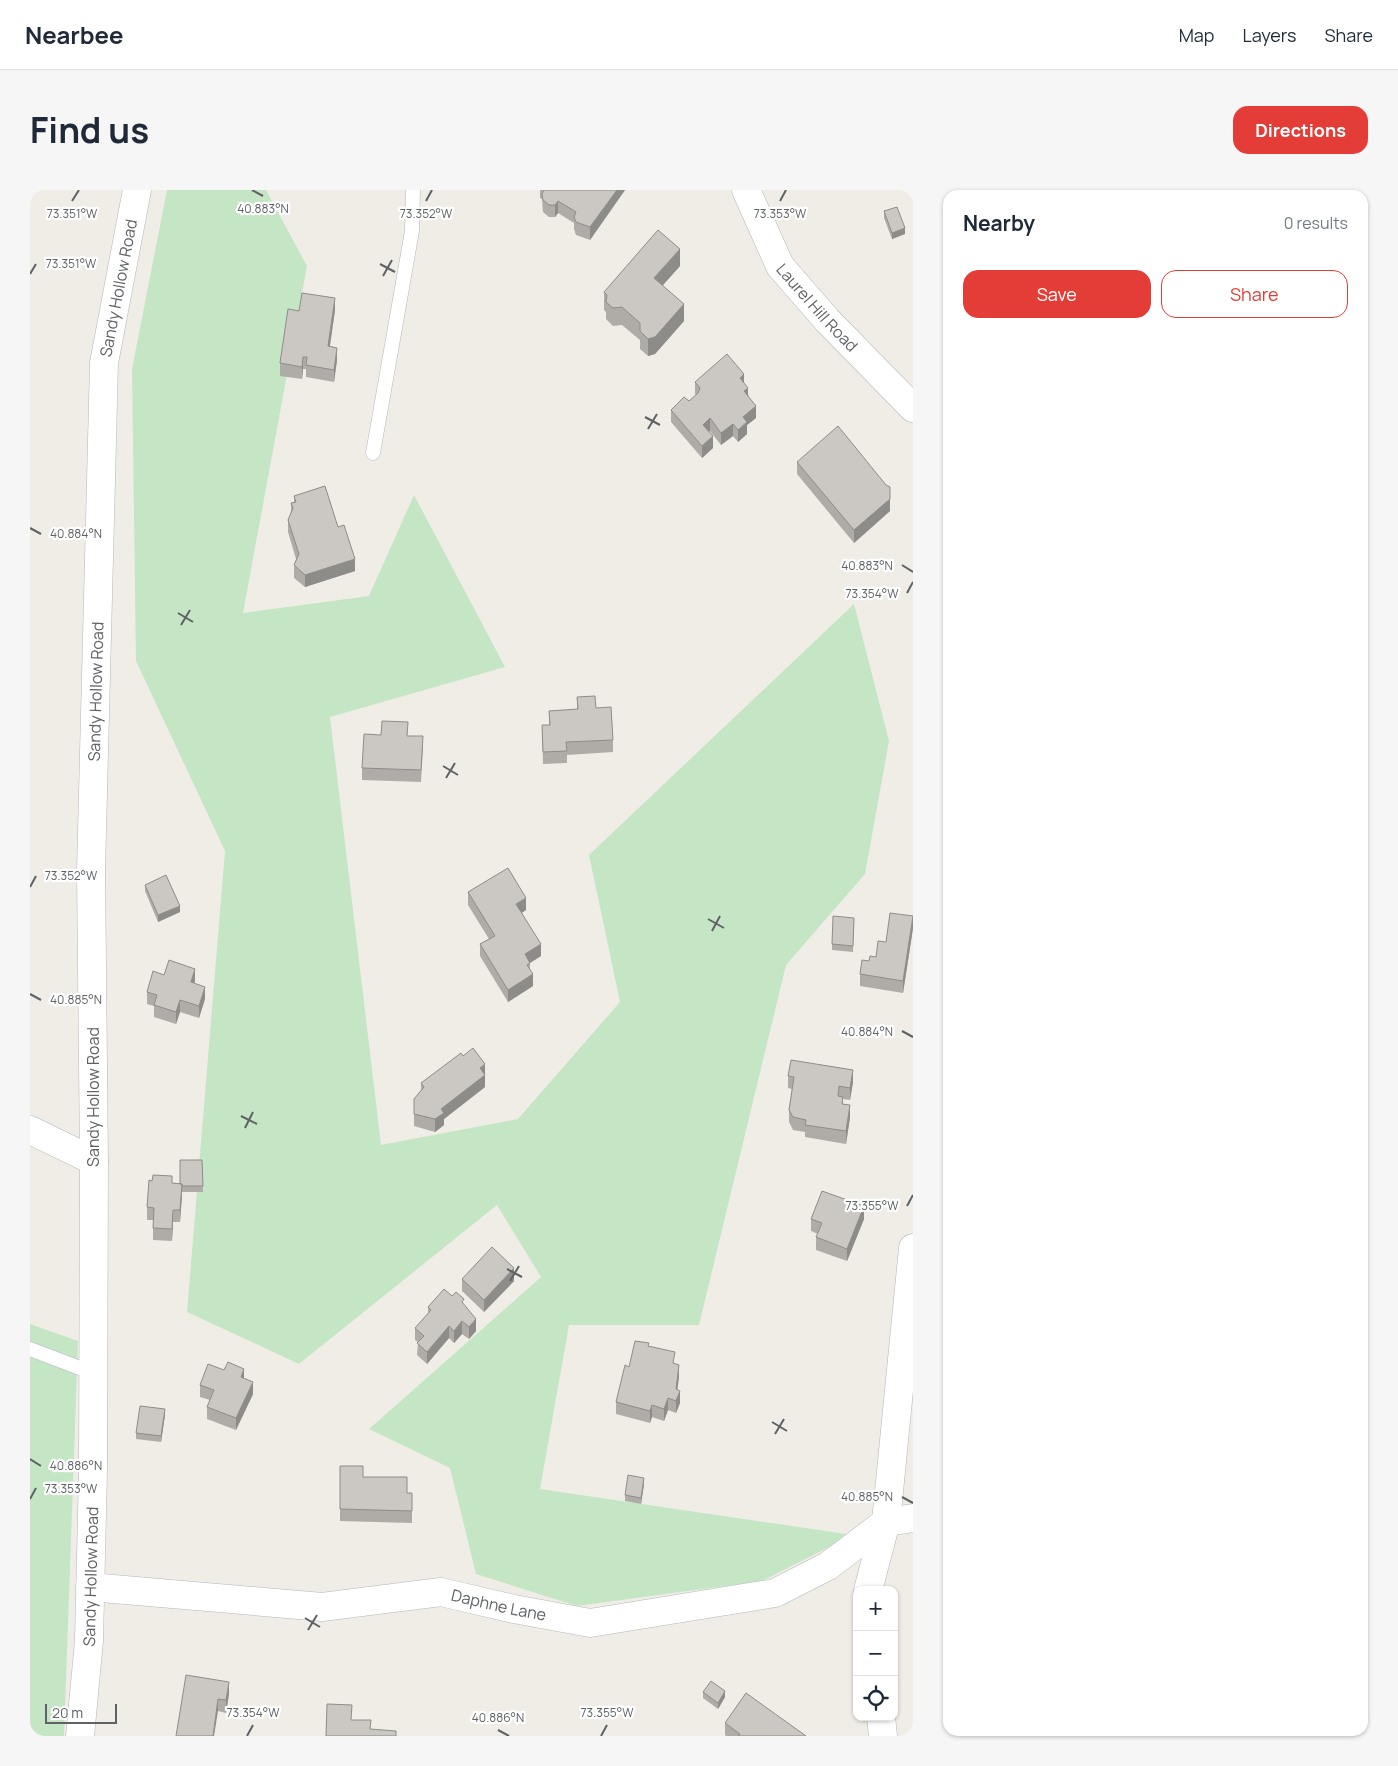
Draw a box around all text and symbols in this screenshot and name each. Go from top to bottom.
text: Nearbee [25,18,124,51]
text: Map [1179,23,1214,47]
text: Layers [1242,23,1296,47]
text: Share [1324,23,1373,47]
text: Find us [30,106,149,154]
button: Directions [1233,106,1368,154]
text: 40.883°N [237,200,289,217]
text: 73.351°W [47,205,98,222]
text: 73.352°W [400,205,453,222]
text: 73.353°W [754,205,807,222]
text: Nearby [963,209,1035,237]
text: 0 results [1284,212,1348,234]
street label: Sandy Hollow Road [94,217,142,359]
text: 73.351°W [46,255,97,272]
street label: Laurel Hill Road [772,259,863,356]
button: Save [963,270,1151,318]
button: Share [1161,270,1348,318]
text: 40.884°N [50,525,102,542]
text: 40.883°N [841,557,893,574]
text: 73.354°W [846,585,899,602]
street label: Sandy Hollow Road [83,621,108,762]
text: 73.352°W [45,867,98,884]
text: 40.885°N [50,991,102,1008]
text: 40.884°N [841,1023,893,1040]
street label: Sandy Hollow Road [82,1027,104,1167]
text: 73.355°W [846,1197,899,1214]
text: 40.886°N [50,1457,102,1474]
text: 73.353°W [45,1480,98,1497]
text: 40.885°N [841,1488,893,1505]
street label: Sandy Hollow Road [78,1506,103,1647]
street label: Daphne Lane [449,1584,548,1626]
map controls [853,1586,898,1721]
button: + [853,1586,898,1631]
button: − [853,1631,898,1676]
button: locate [853,1676,898,1721]
scale bar [45,1701,118,1724]
text: 20 m [52,1703,83,1722]
text: 73.354°W [227,1704,280,1721]
text: 73.355°W [581,1704,634,1721]
text: 40.886°N [472,1709,524,1726]

